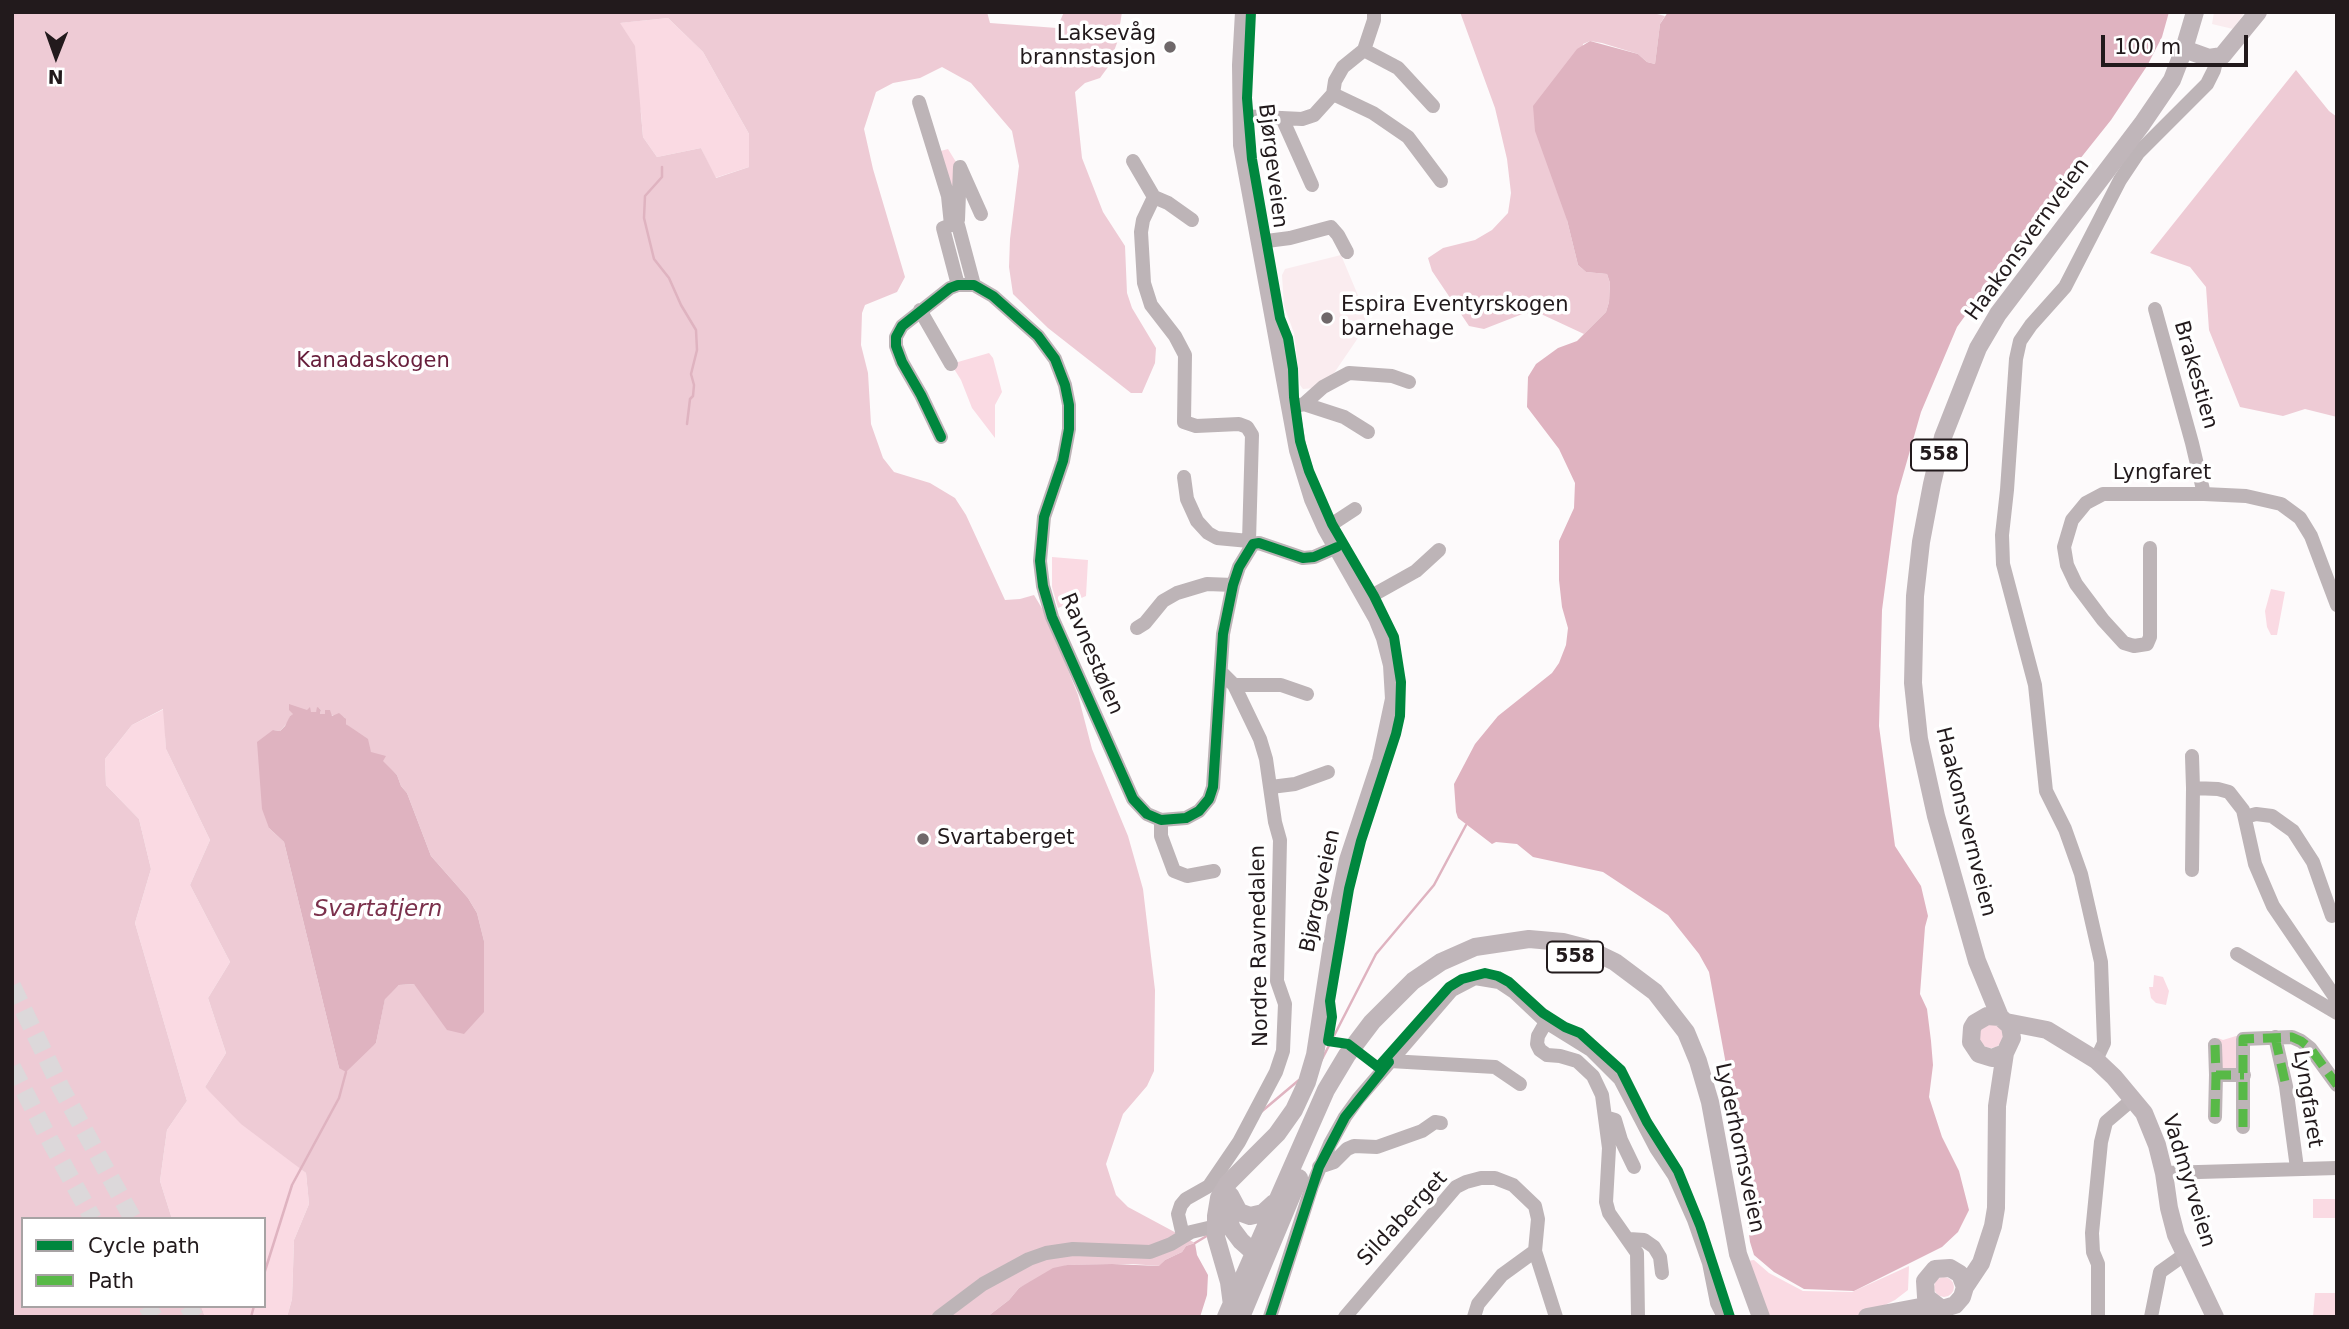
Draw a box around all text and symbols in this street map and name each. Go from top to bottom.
north arrow [21,21,91,91]
scale bar [2104,21,2251,65]
place label: Laksevåg brannstasjon [1020,22,1156,72]
text: 100 m [2114,35,2181,59]
marker: Laksevåg brannstasjon [1162,39,1178,55]
text: N [47,66,64,88]
street label: Bjørgeveien [1252,102,1292,230]
street label: Haakonsvernveien [1961,154,2095,326]
place label: Espira Eventyrskogen barnehage [1341,293,1569,343]
marker: Espira Eventyrskogen barnehage [1319,310,1335,326]
street label: Brakestien [2168,318,2222,432]
park label: Kanadaskogen [296,349,450,375]
road number: 558 [1911,440,1967,470]
street label: Lyngfaret [2113,461,2211,487]
street label: Ravnestølen [1054,589,1128,719]
street label: Haakonsvernveien [1929,725,2001,919]
place label: Svartaberget [937,826,1074,852]
street label: Bjørgeveien [1296,827,1346,955]
marker: Svartaberget [915,831,931,847]
street label: Nordre Ravnedalen [1246,845,1274,1047]
water label: Svartatjern [314,896,442,924]
road number: 558 [1547,942,1603,973]
street label: Lyngfaret [2287,1048,2327,1150]
street label: Lyderhornsveien [1709,1061,1769,1235]
street label: Vadmyrveien [2156,1111,2220,1251]
street label: Sildaberget [1353,1166,1453,1272]
legend [21,1217,266,1308]
text: Cycle path [88,1234,200,1258]
text: Path [88,1269,134,1293]

